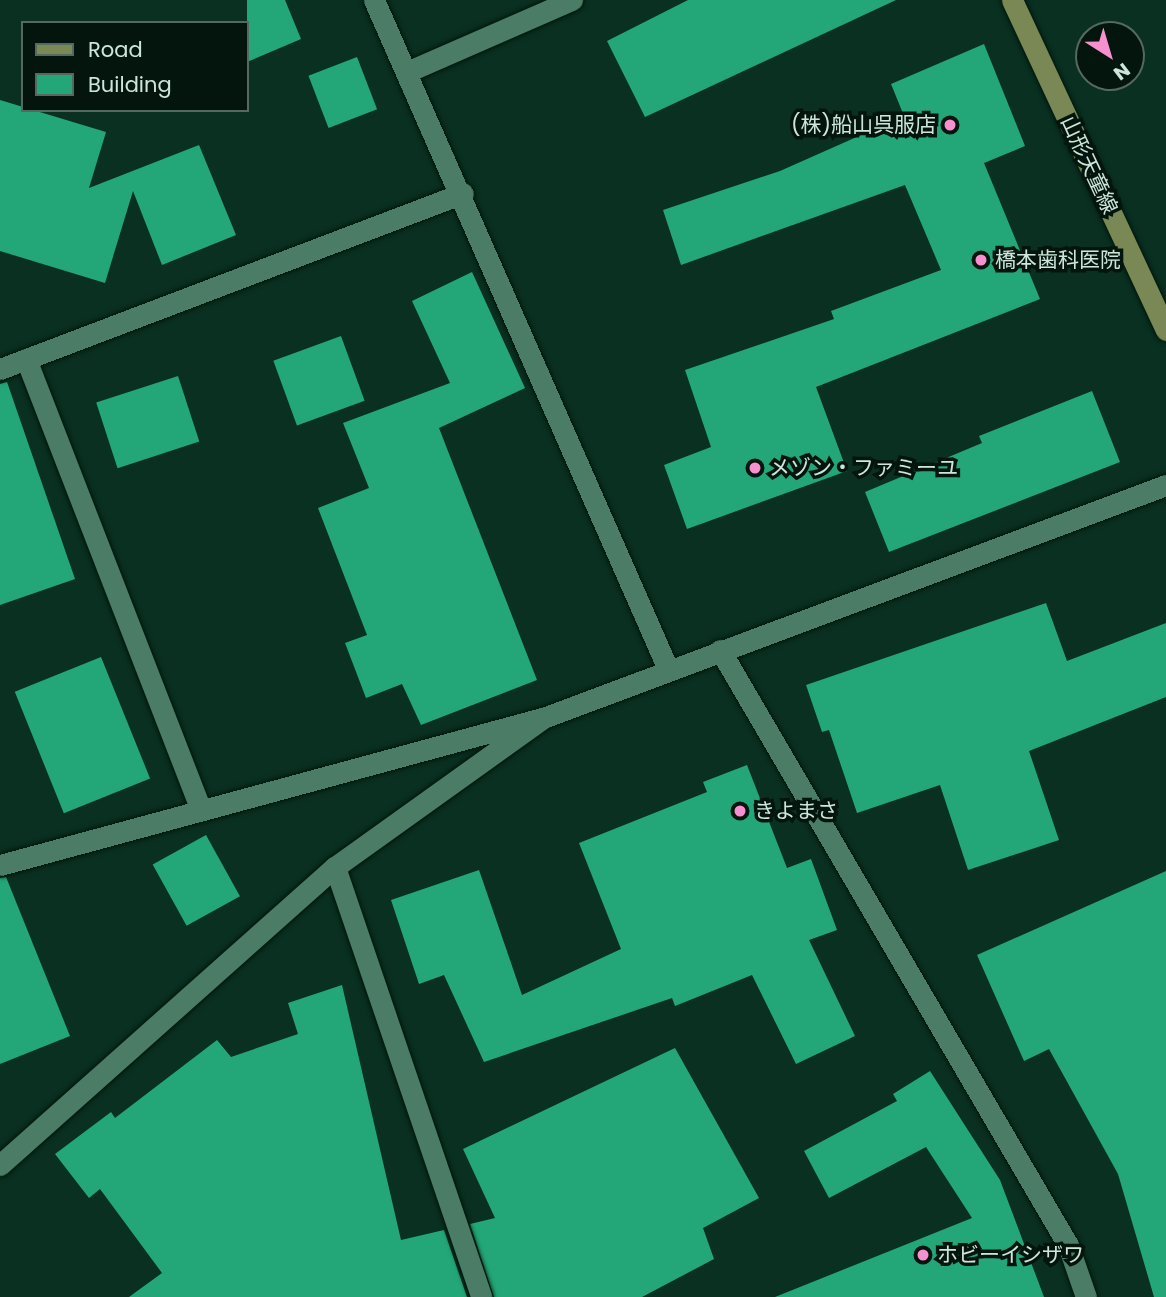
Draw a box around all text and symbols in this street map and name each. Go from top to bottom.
legend [21,21,248,112]
north arrow [1075,21,1145,91]
text: Road [88,35,143,64]
text: N [1108,56,1136,87]
text: Building [88,70,172,99]
place label: (株)船山呉服店 [791,112,936,138]
street label: 山形天童線 [1055,112,1123,218]
marker: (株)船山呉服店 [942,117,958,133]
place label: 橋本歯科医院 [995,247,1121,273]
marker: 橋本歯科医院 [973,252,989,268]
place label: メゾン・ファミーユ [769,455,958,481]
marker: メゾン・ファミーユ [747,460,763,476]
place label: きよまさ [754,798,838,824]
marker: きよまさ [732,803,748,819]
place label: ホビーイシザワ [937,1242,1084,1268]
marker: ホビーイシザワ [915,1247,931,1263]

